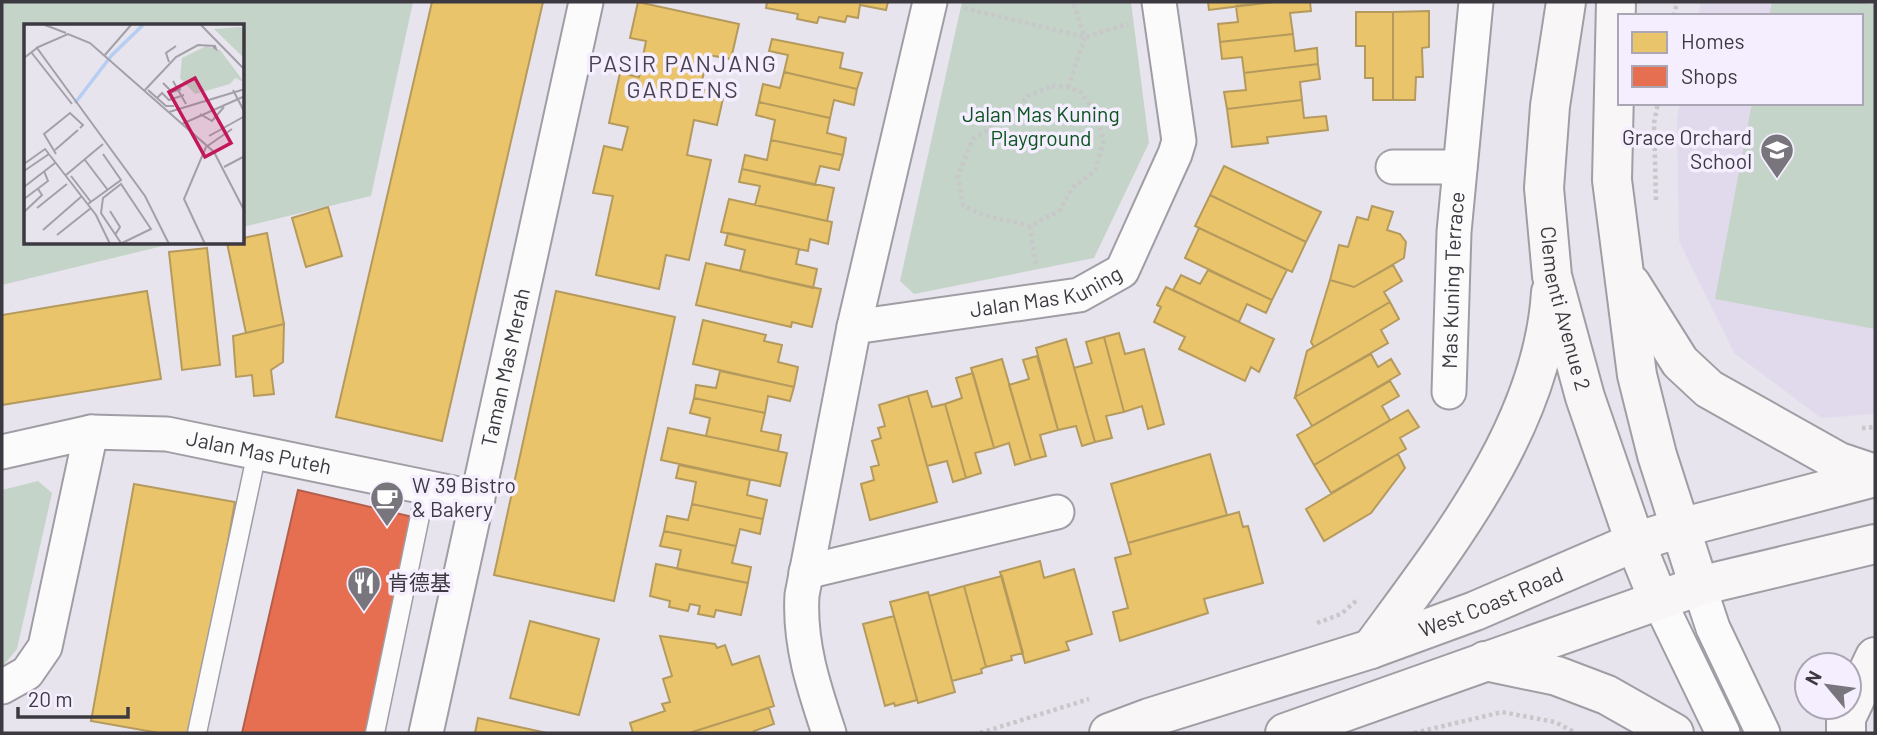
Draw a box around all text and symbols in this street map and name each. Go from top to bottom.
legend [1618,14,1863,105]
inset map [24,24,245,245]
text: Homes [1681,28,1745,53]
district label: PASIR PANJANG GARDENS [588,49,778,103]
text: Shops [1681,63,1738,88]
park label: Jalan Mas Kuning Playground [962,101,1120,150]
place label: Grace Orchard School [1622,124,1752,173]
school or university icon: Grace Orchard School [1758,131,1796,180]
street label: Mas Kuning Terrace [1436,190,1469,369]
street label: Clementi Avenue 2 [1537,225,1597,393]
street label: Jalan Mas Kuning [968,260,1126,321]
street label: Taman Mas Merah [475,286,534,449]
street label: Jalan Mas Puteh [184,424,334,479]
place label: W 39 Bistro & Bakery [412,472,516,521]
cafe icon: W 39 Bistro & Bakery [368,479,406,528]
street label: West Coast Road [1415,561,1567,642]
restaurant icon: 肯德基 [345,564,383,613]
place label: 肯德基 [388,569,451,594]
north arrow [1793,651,1863,721]
text: N [1800,666,1826,689]
scale bar [18,676,128,720]
text: 20 m [28,686,73,711]

